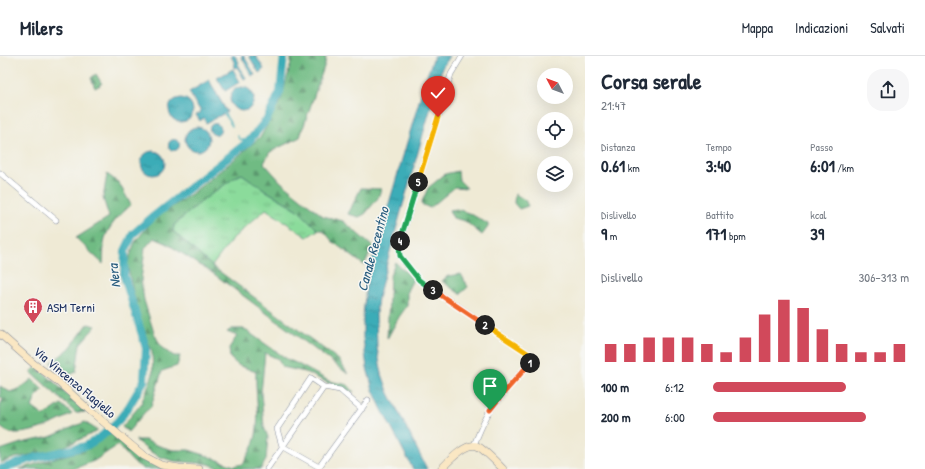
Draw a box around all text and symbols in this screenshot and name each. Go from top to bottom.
text: Milers [20,15,63,41]
text: Mappa [742,18,773,37]
text: Indicazioni [795,18,848,37]
text: Salvati [870,18,905,37]
text: Corsa serale [601,66,701,96]
north arrow [537,68,573,104]
map controls [537,68,573,192]
button: share [867,69,909,111]
pin [421,76,455,117]
icon: check [427,82,449,104]
text: 21:47 [601,96,626,114]
button: locate [537,112,573,148]
text: Distanza [601,140,635,154]
text: Tempo [706,140,732,154]
text: Passo [810,140,833,154]
text: 0.61 [601,154,625,177]
text: 3:40 [706,154,731,177]
text: 6:01 [810,154,835,177]
button: layers [537,156,573,192]
text: km [625,161,640,175]
text: /km [835,161,854,175]
pin: 5 [408,172,428,192]
text: 5 [416,175,420,189]
water label: Canale Recentino [352,203,393,293]
text: Dislivello [601,208,636,222]
text: Battito [706,208,734,222]
text: kcal [810,208,826,222]
text: 9 [601,222,607,245]
text: 171 [706,222,726,245]
text: 39 [810,222,824,245]
text: m [607,229,617,243]
text: bpm [726,229,746,243]
pin: 4 [390,231,410,251]
text: 4 [398,234,402,248]
water label: Nera [102,262,124,289]
text: Dislivello [601,268,643,286]
text: 306–313 m [859,268,909,286]
pin: 3 [423,280,443,300]
text: 3 [431,283,435,297]
building icon: ASM Terni [22,296,44,324]
place label: ASM Terni [47,298,95,316]
pin: 2 [475,315,495,335]
text: 2 [482,318,488,332]
street label: Via Vincenzo Flagiello [30,342,120,422]
pin: 1 [520,353,540,373]
text: 1 [528,356,532,370]
pin [473,369,507,410]
icon: arrive [479,375,501,397]
text: 100 m [601,378,629,396]
text: 6:12 [665,378,684,396]
text: 200 m [601,408,631,426]
text: 6:00 [665,408,685,426]

